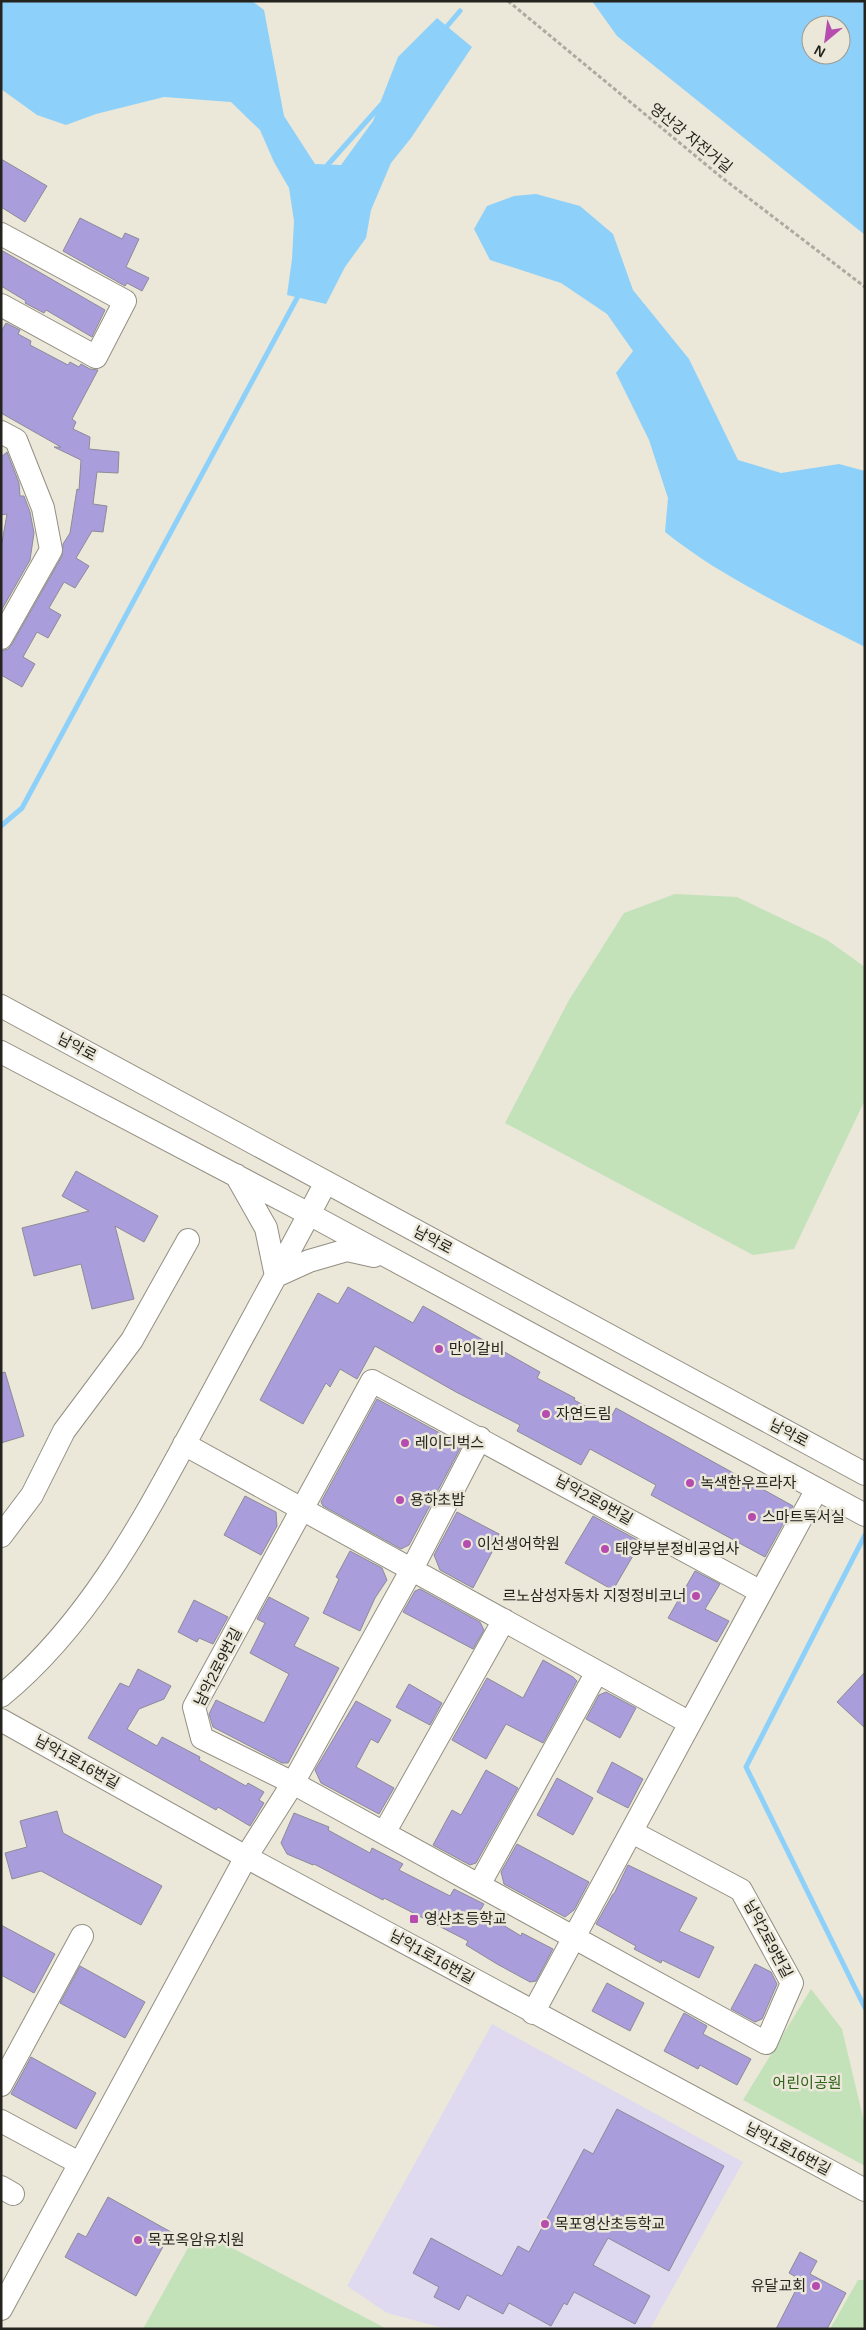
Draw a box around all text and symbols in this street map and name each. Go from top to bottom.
north arrow [801,15,851,65]
text: N [811,42,828,61]
street label: 영산강 자전거길 [647,99,736,176]
street label: 남악로 [55,1029,100,1064]
street label: 남악로 [411,1222,456,1257]
place label: 만이갈비 [449,1340,504,1357]
marker: 만이갈비 [433,1343,445,1355]
place label: 자연드림 [556,1405,611,1422]
marker: 자연드림 [540,1408,552,1420]
street label: 남악로 [767,1415,812,1450]
place label: 레이디벅스 [415,1434,484,1451]
marker: 레이디벅스 [399,1437,411,1449]
street label: 남악2로9번길 [553,1471,636,1528]
place label: 녹색한우프라자 [700,1474,797,1491]
marker: 녹색한우프라자 [684,1477,696,1489]
place label: 용하초밥 [410,1491,465,1508]
marker: 용하초밥 [394,1494,406,1506]
place label: 스마트독서실 [762,1508,845,1525]
marker: 스마트독서실 [746,1511,758,1523]
place label: 이선생어학원 [477,1535,560,1552]
marker: 이선생어학원 [461,1538,473,1550]
place label: 태양부분정비공업사 [615,1540,739,1557]
marker: 태양부분정비공업사 [599,1543,611,1555]
place label: 르노삼성자동차 지정정비코너 [502,1587,686,1604]
marker: 르노삼성자동차 지정정비코너 [690,1590,702,1602]
street label: 남악2로9번길 [191,1625,245,1709]
street label: 남악1로16번길 [32,1731,122,1792]
street label: 남악2로9번길 [741,1897,796,1981]
place label: 영산초등학교 [424,1910,507,1927]
marker: 영산초등학교 [408,1913,420,1925]
street label: 남악1로16번길 [387,1926,477,1987]
park label: 어린이공원 [772,2074,842,2091]
street label: 남악1로16번길 [743,2119,834,2178]
place label: 목포영산초등학교 [555,2215,665,2232]
marker: 목포영산초등학교 [539,2218,551,2230]
place label: 목포옥암유치원 [148,2231,245,2248]
marker: 목포옥암유치원 [132,2234,144,2246]
place label: 유달교회 [751,2277,806,2294]
marker: 유달교회 [810,2280,822,2292]

